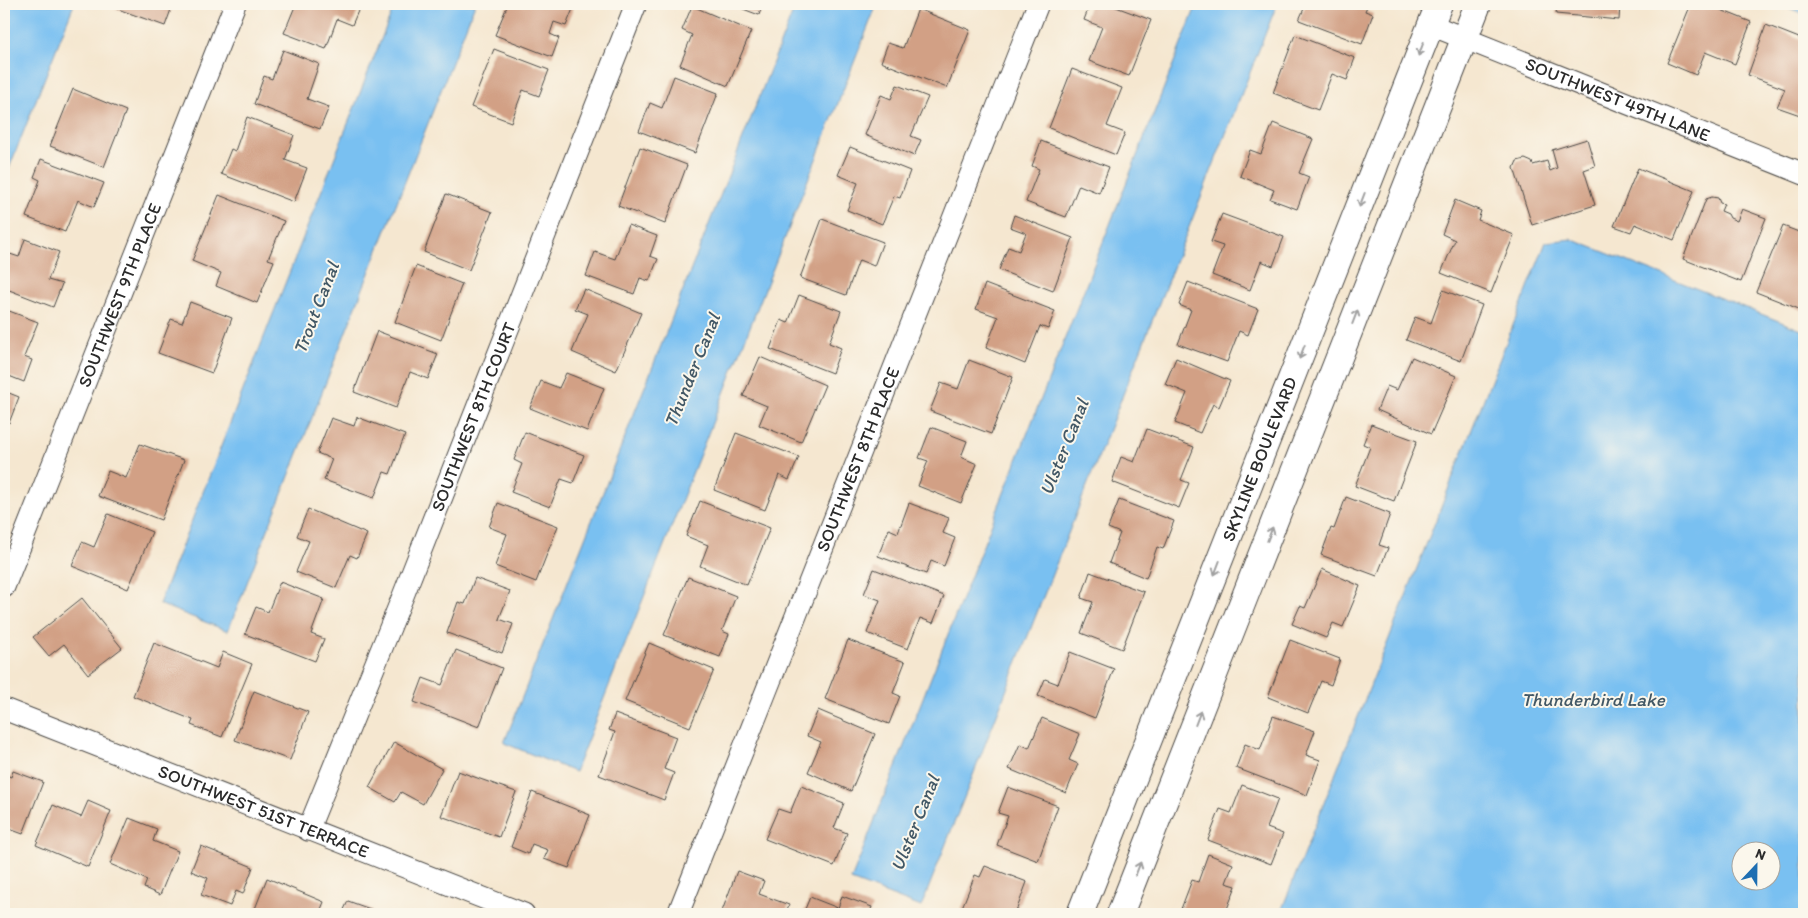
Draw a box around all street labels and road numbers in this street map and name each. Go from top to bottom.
street label: SOUTHWEST 49TH LANE [1522,53,1713,146]
street label: SOUTHWEST 9TH PLACE [73,200,166,390]
street label: SOUTHWEST 8TH COURT [426,319,521,515]
street label: SOUTHWEST 8TH PLACE [811,364,904,555]
street label: SKYLINE BOULEVARD [1217,374,1302,544]
street label: SOUTHWEST 51ST TERRACE [155,760,372,863]

